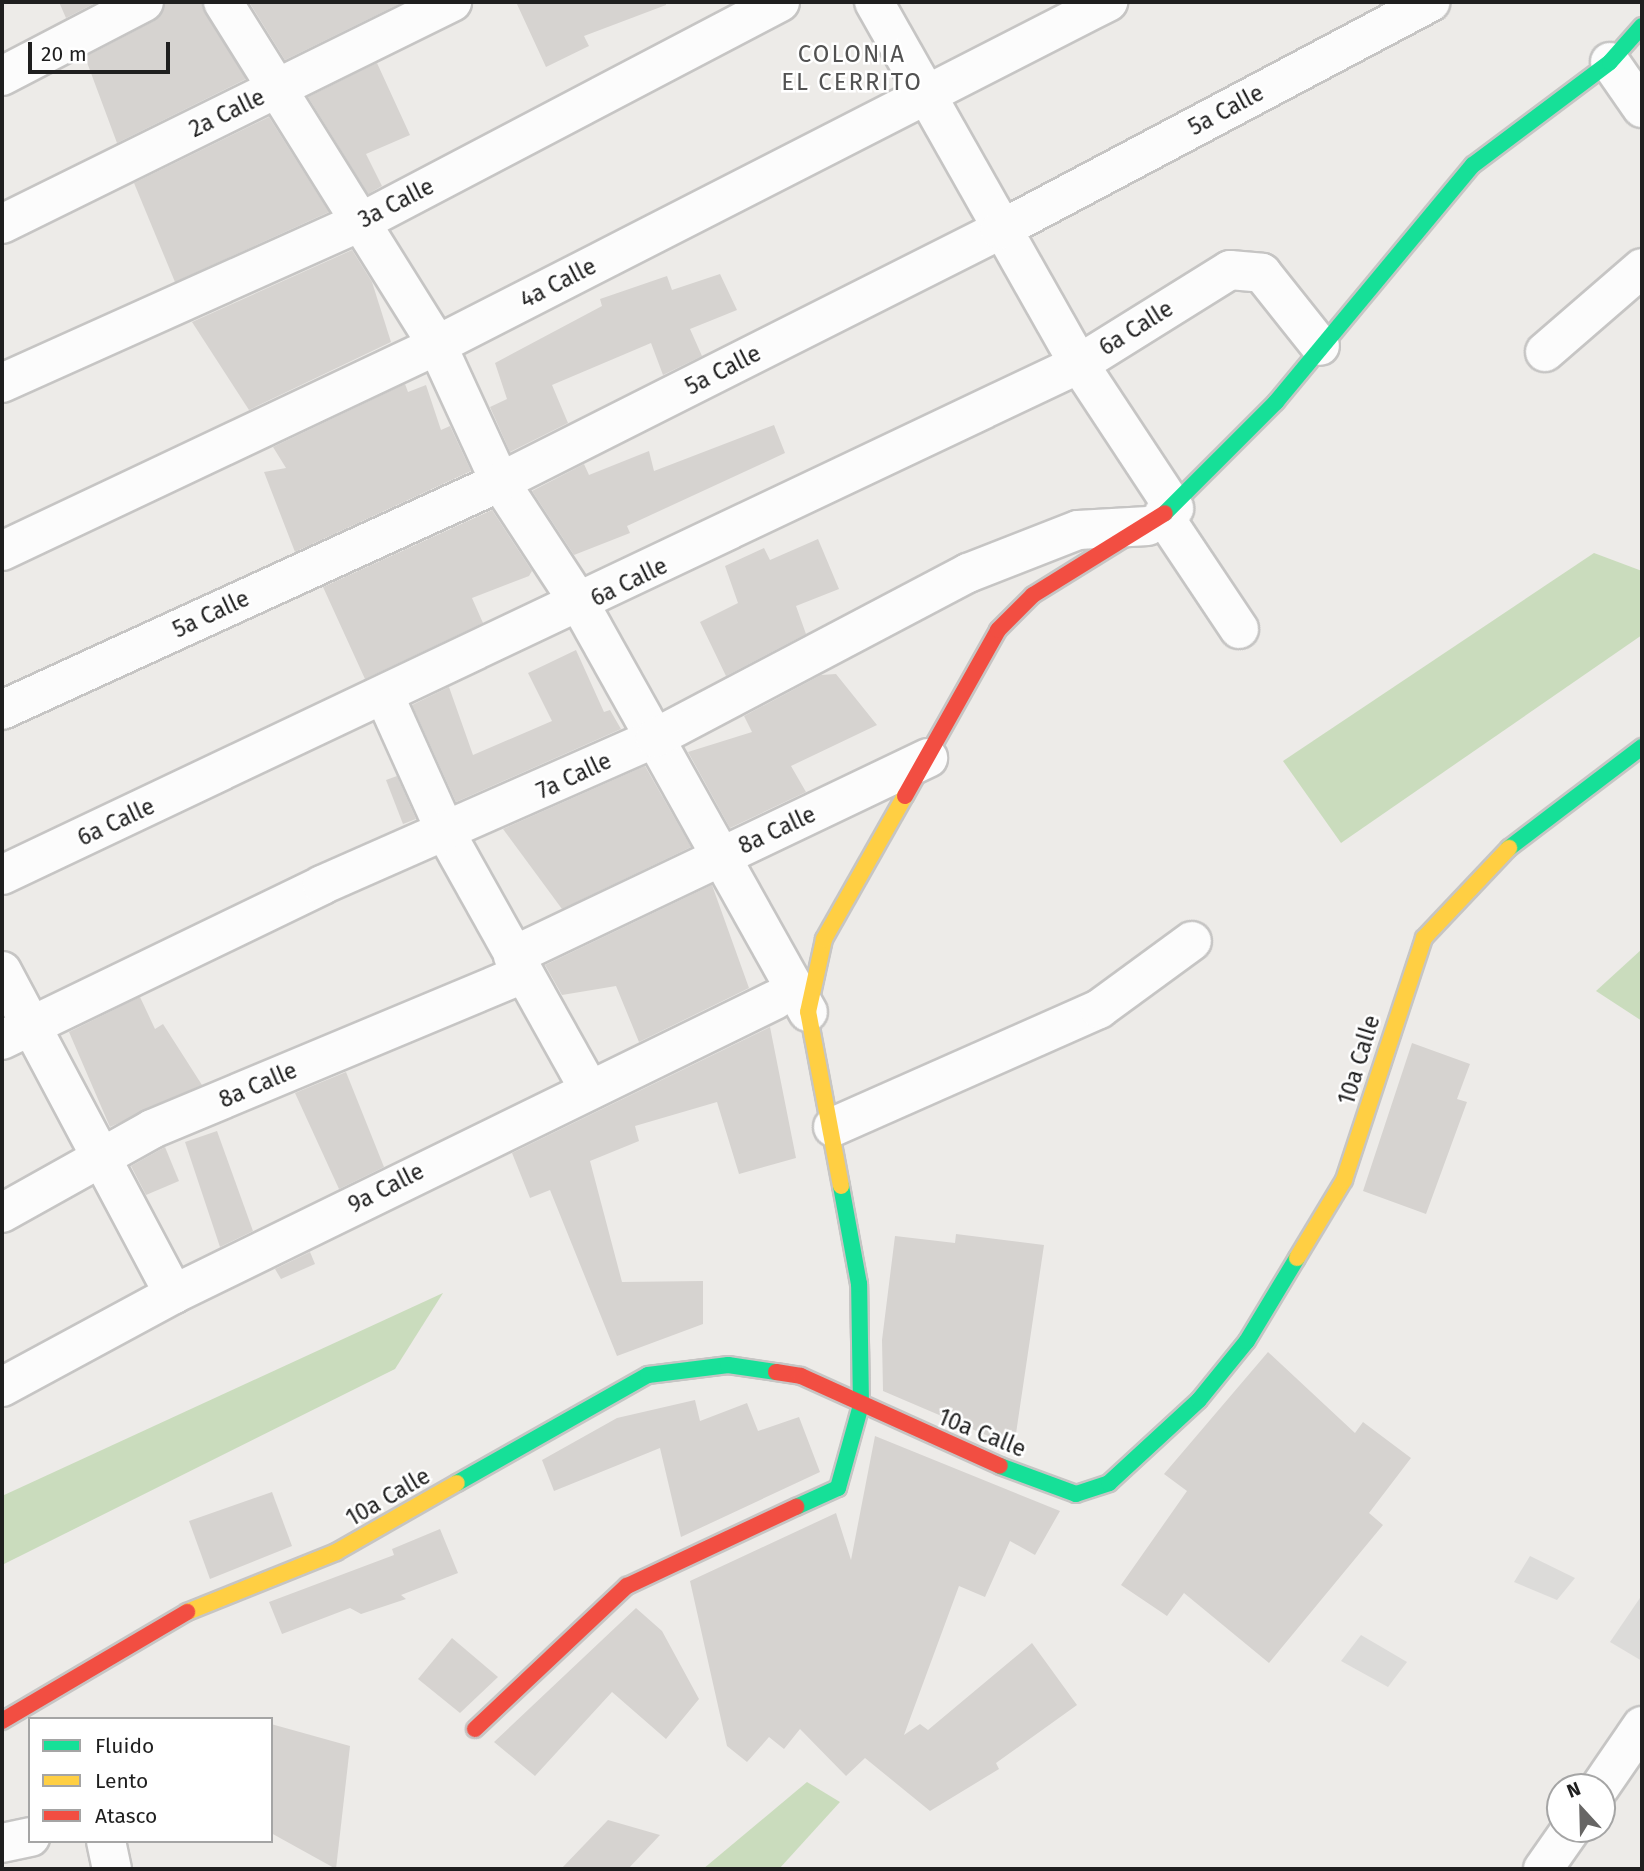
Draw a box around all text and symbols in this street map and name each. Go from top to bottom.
scale bar [32,28,173,72]
text: 20 m [41,41,87,67]
district label: COLONIA EL CERRITO [782,41,922,97]
street label: 5a Calle [1184,79,1268,141]
street label: 2a Calle [185,83,269,143]
street label: 3a Calle [354,172,438,234]
street label: 4a Calle [515,252,601,314]
street label: 6a Calle [1094,295,1178,361]
street label: 5a Calle [681,339,765,401]
street label: 6a Calle [586,552,672,612]
street label: 5a Calle [168,584,254,644]
street label: 7a Calle [532,747,616,805]
street label: 6a Calle [73,792,159,852]
street label: 8a Calle [734,800,820,860]
street label: 10a Calle [1332,1012,1386,1108]
street label: 8a Calle [215,1056,301,1114]
street label: 9a Calle [344,1157,428,1219]
street label: 10a Calle [934,1403,1030,1463]
street label: 10a Calle [341,1462,435,1532]
legend [28,1717,273,1843]
text: Fluido [95,1733,154,1759]
text: Lento [95,1768,148,1794]
north arrow [1546,1773,1616,1843]
text: N [1564,1777,1584,1803]
text: Atasco [95,1803,157,1829]

